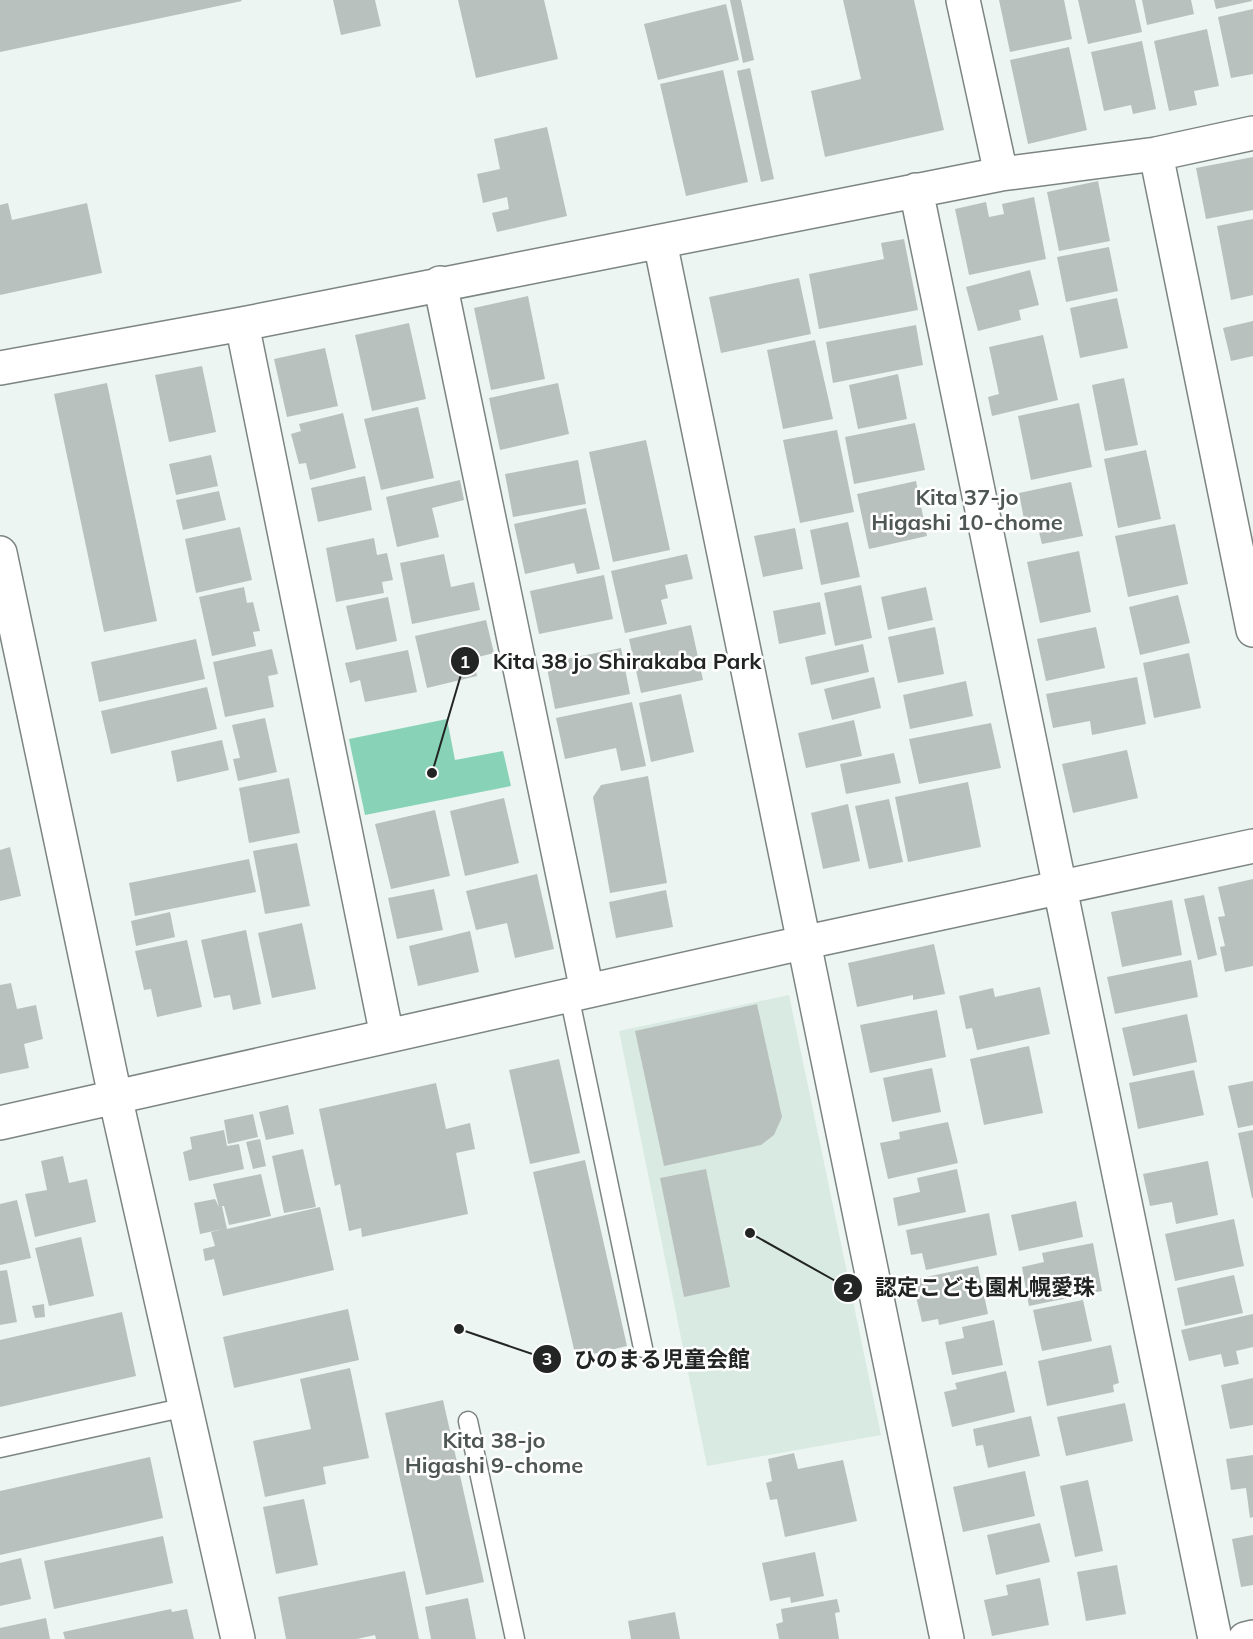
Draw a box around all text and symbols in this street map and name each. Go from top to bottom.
district label: Kita 37-jo Higashi 10-chome [871,483,1063,536]
callout: Kita 38 jo Shirakaba Park [450,641,773,681]
text: Kita 38 jo Shirakaba Park [493,647,762,675]
text: 1 [460,650,470,673]
callout: 認定こども園札幌愛珠 [833,1268,1107,1308]
text: 認定こども園札幌愛珠 [875,1273,1095,1301]
text: 2 [843,1276,853,1299]
callout: ひのまる児童会館 [532,1339,762,1379]
text: ひのまる児童会館 [574,1345,750,1373]
text: 3 [542,1347,552,1370]
district label: Kita 38-jo Higashi 9-chome [405,1426,583,1479]

